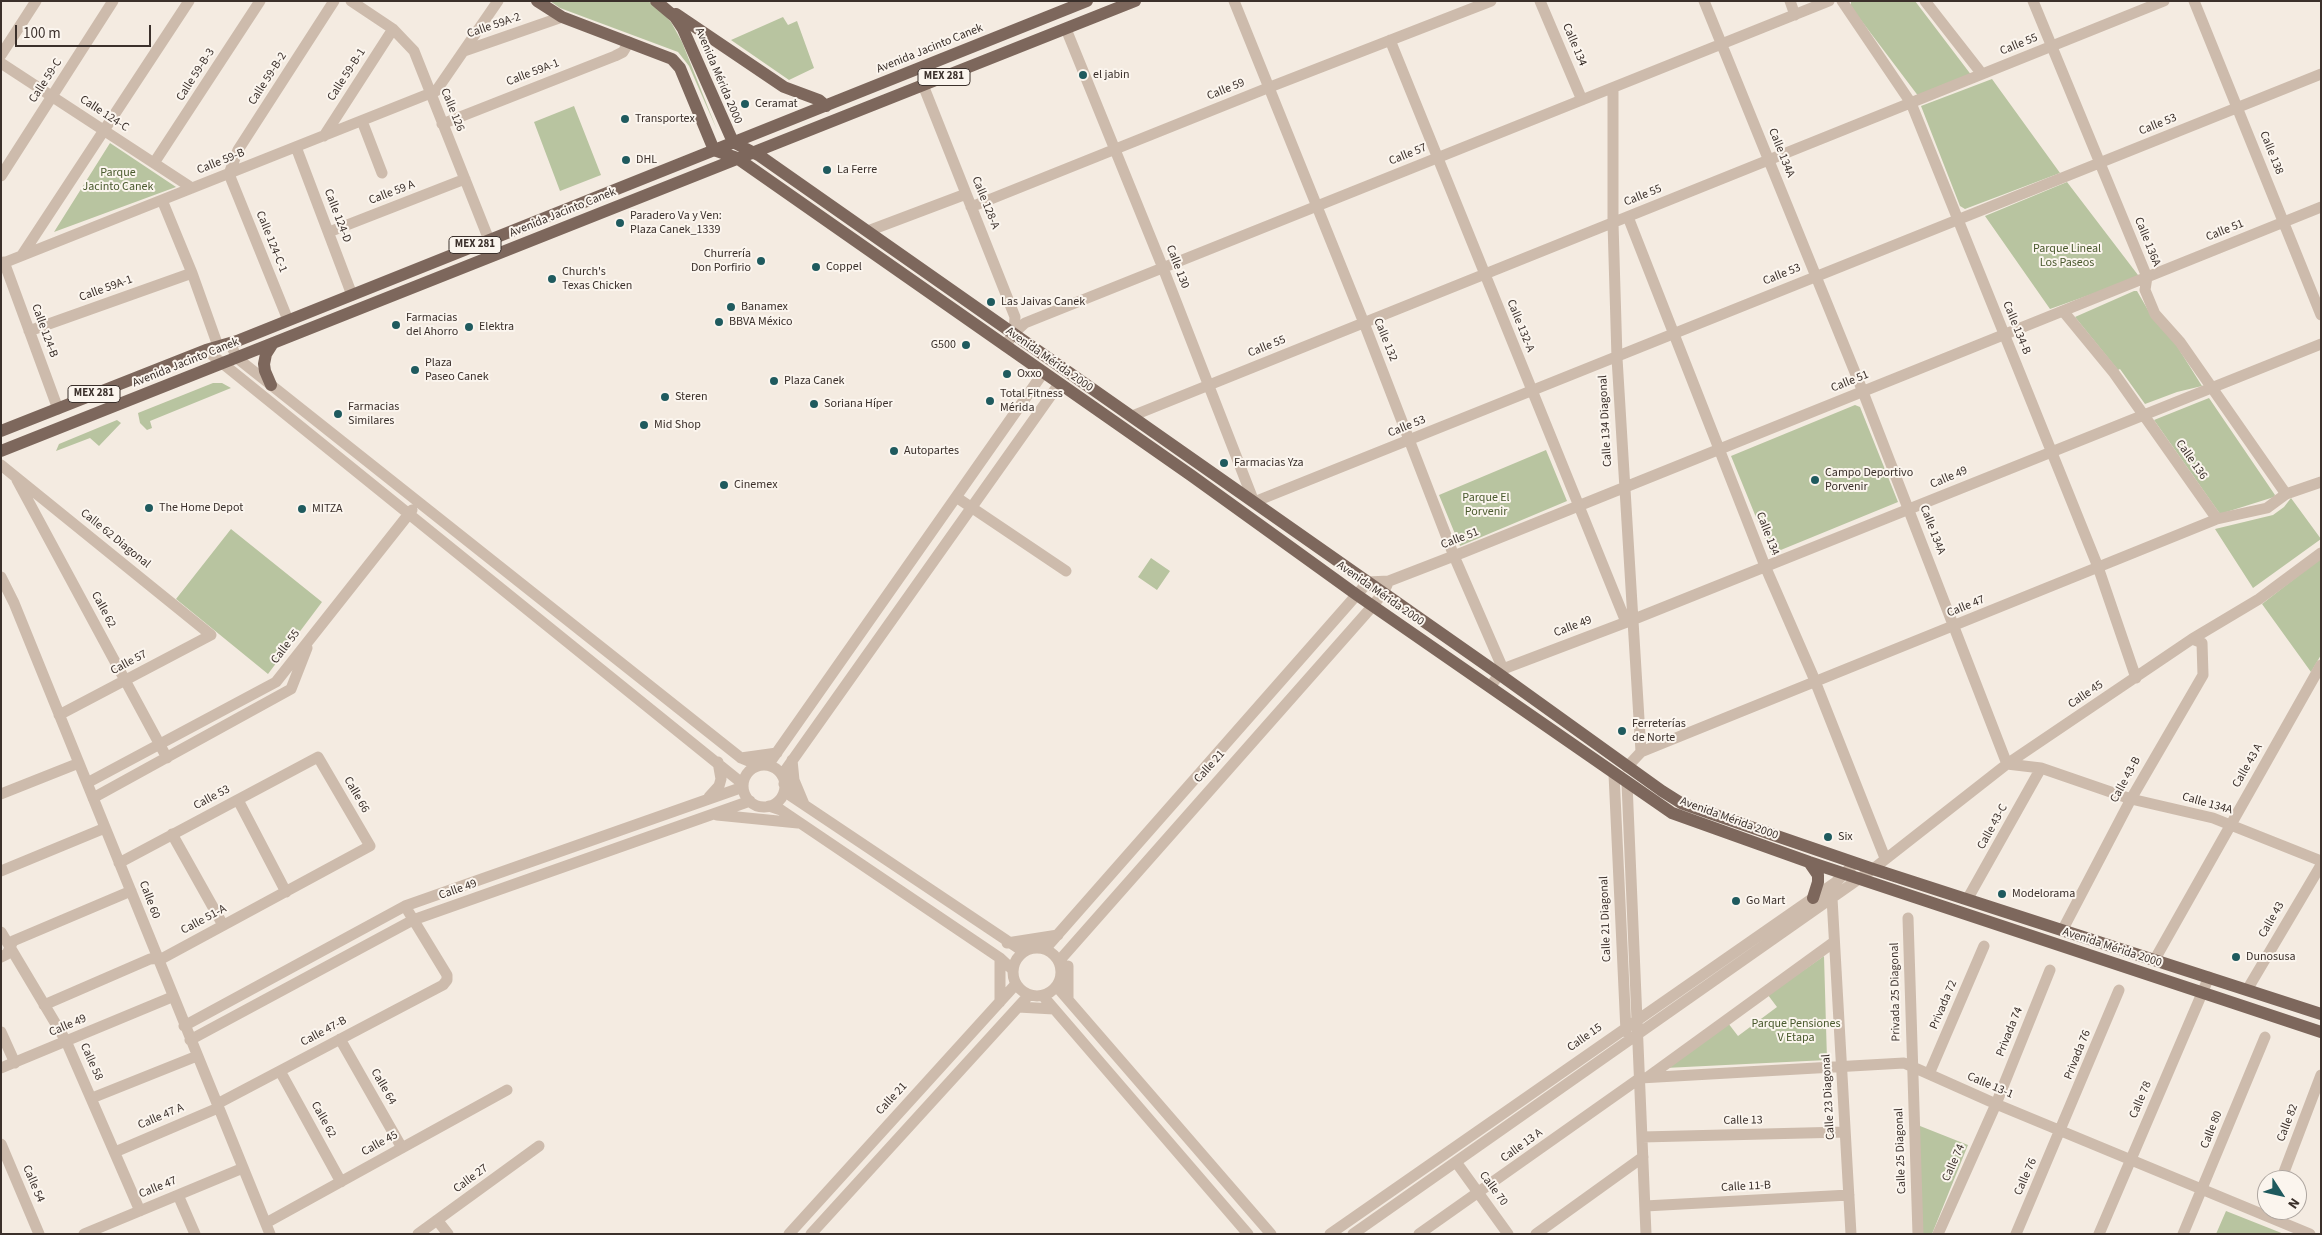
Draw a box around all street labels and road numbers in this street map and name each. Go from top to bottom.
street label: Calle 59A-2 [465,10,523,42]
street label: Avenida Jacinto Canek [875,21,985,77]
street label: Calle 134 [1559,21,1589,69]
street label: Avenida Mérida 2000 [691,26,745,126]
street label: Calle 55 [1998,31,2040,59]
street label: Calle 59-B-3 [174,46,218,104]
street label: Calle 59-B-1 [325,46,369,104]
street label: Calle 59-B-2 [246,50,290,108]
street label: Calle 59-C [26,56,66,106]
street label: Calle 59A-1 [505,56,561,90]
road number: MEX 281 [918,68,970,86]
street label: Calle 59 [1205,76,1247,104]
street label: Calle 126 [437,86,467,134]
street label: Calle 124-C [77,93,131,135]
street label: Calle 53 [2137,111,2179,139]
street label: Calle 134A [1765,126,1797,180]
street label: Calle 138 [2256,129,2286,177]
street label: Calle 57 [1387,141,1429,169]
street label: Calle 59-B [195,146,247,178]
street label: Calle 128-A [968,175,1002,231]
street label: Calle 59 A [367,178,417,208]
street label: Calle 55 [1622,182,1664,210]
street label: Avenida Jacinto Canek [508,185,618,241]
street label: Calle 124-D [320,187,354,245]
street label: Calle 124-C-1 [252,209,290,275]
street label: Calle 136A [2131,215,2163,269]
street label: Calle 51 [2204,217,2246,245]
road number: MEX 281 [449,236,501,254]
street label: Calle 130 [1162,243,1192,291]
street label: Calle 53 [1761,261,1803,289]
street label: Calle 59A-1 [77,273,135,305]
street label: Calle 132-A [1503,298,1537,354]
street label: Calle 134-B [1999,299,2033,357]
street label: Calle 124-B [28,302,60,360]
street label: Calle 132 [1370,316,1400,364]
street label: Avenida Mérida 2000 [1003,324,1095,396]
street label: Calle 55 [1246,333,1288,361]
street label: Avenida Jacinto Canek [131,335,241,391]
street label: Calle 51 [1829,368,1871,396]
street label: Calle 134 Diagonal [1596,375,1616,467]
road number: MEX 281 [68,386,120,402]
street label: Calle 53 [1386,413,1428,441]
street label: Calle 136 [2172,437,2210,483]
street label: Calle 49 [1928,464,1970,492]
street label: Calle 134A [1916,503,1948,557]
street label: Calle 62 Diagonal [77,506,153,572]
street label: Calle 134 [1752,510,1782,558]
street label: Calle 51 [1439,525,1481,553]
street label: Avenida Mérida 2000 [1334,558,1426,630]
street label: Calle 62 [87,589,119,631]
street label: Calle 47 [1945,593,1987,621]
street label: Calle 49 [1552,613,1594,641]
street label: Calle 55 [268,627,304,667]
street label: Calle 57 [108,647,150,679]
street label: Calle 45 [2066,678,2106,712]
street label: Calle 43 A [2230,742,2266,790]
street label: Calle 21 [1192,748,1228,786]
street label: Calle 43-B [2108,755,2144,805]
street label: Calle 66 [340,774,372,816]
street label: Calle 53 [191,782,233,814]
street label: Calle 134A [2180,790,2234,818]
street label: Avenida Mérida 2000 [1678,795,1780,843]
street label: Calle 43-C [1975,802,2011,852]
street label: Calle 21 Diagonal [1597,876,1615,962]
street label: Calle 49 [437,877,479,903]
street label: Calle 60 [135,879,163,921]
street label: Calle 43 [2256,899,2288,941]
street label: Calle 51-A [179,902,229,938]
street label: Avenida Mérida 2000 [2061,925,2163,971]
street label: Privada 25 Diagonal [1888,942,1904,1042]
street label: Privada 72 [1927,978,1961,1032]
street label: Privada 74 [1994,1005,2026,1059]
street label: Calle 49 [47,1012,89,1040]
street label: Calle 47-B [299,1014,349,1050]
street label: Calle 15 [1565,1021,1605,1055]
street label: Privada 76 [2062,1028,2094,1082]
street label: Calle 58 [76,1041,106,1083]
street label: Calle 23 Diagonal [1820,1054,1838,1140]
street label: Calle 64 [367,1066,399,1108]
street label: Calle 13-1 [1965,1070,2015,1102]
street label: Calle 78 [2127,1079,2155,1121]
street label: Calle 21 [873,1080,911,1118]
street label: Calle 62 [307,1099,339,1141]
street label: Calle 47 A [136,1101,186,1133]
street label: Calle 82 [2274,1102,2302,1144]
street label: Calle 25 Diagonal [1892,1108,1910,1194]
street label: Calle 80 [2198,1109,2226,1151]
street label: Calle 13 [1723,1113,1763,1129]
street label: Calle 13 A [1498,1126,1546,1166]
street label: Calle 45 [359,1128,401,1160]
street label: Calle 74 [1939,1142,1969,1184]
street label: Calle 76 [2011,1156,2041,1198]
street label: Calle 27 [451,1162,491,1196]
street label: Calle 54 [19,1163,47,1205]
street label: Calle 70 [1476,1169,1510,1209]
street label: Calle 47 [137,1174,179,1202]
street label: Calle 11-B [1721,1178,1771,1196]

